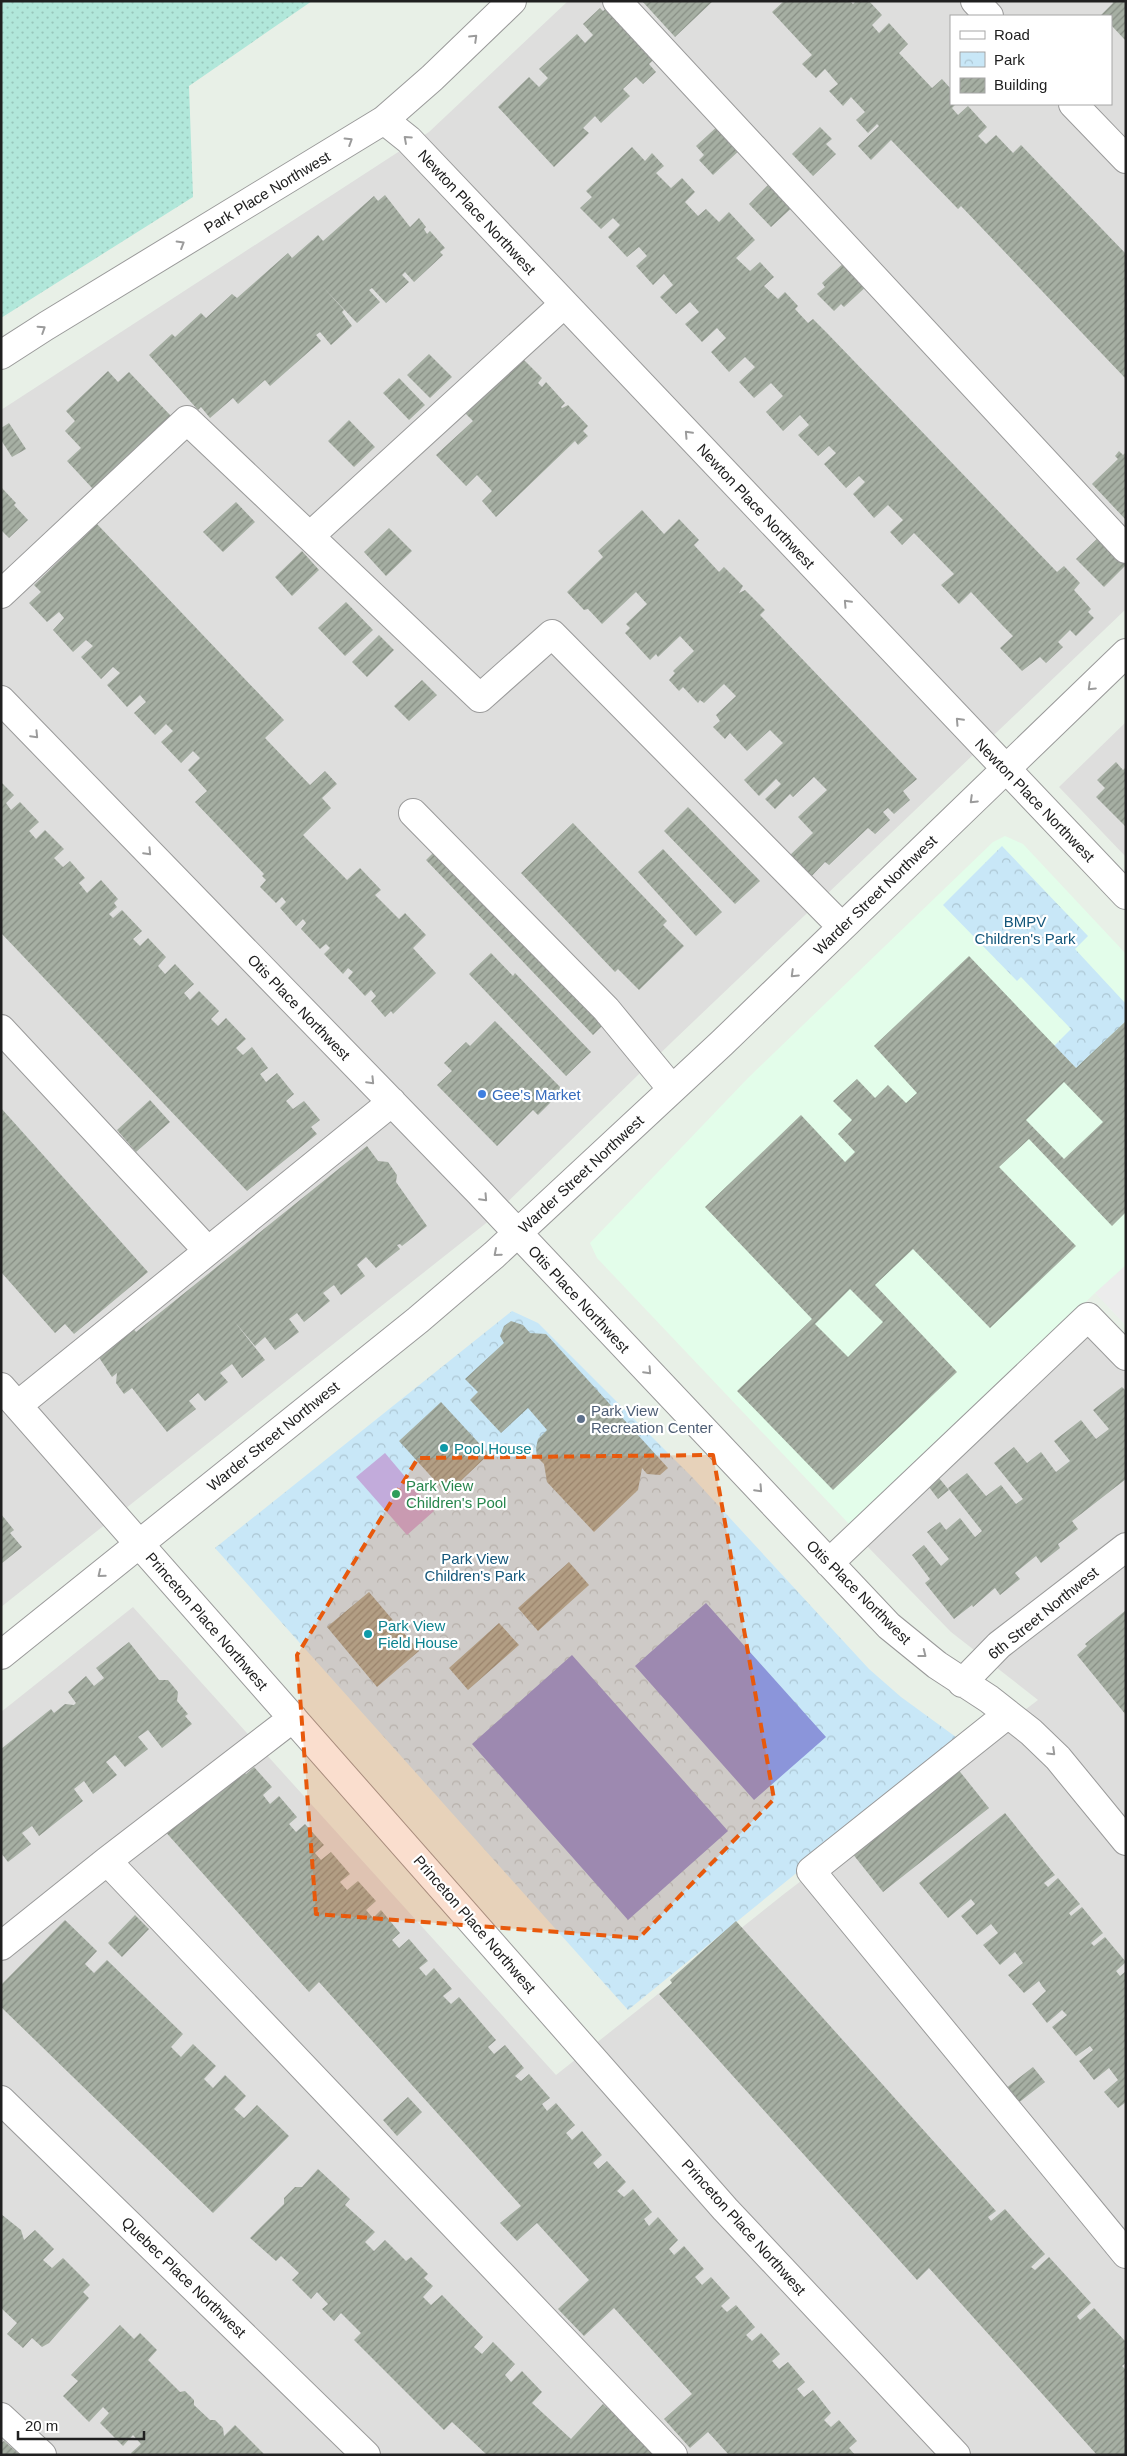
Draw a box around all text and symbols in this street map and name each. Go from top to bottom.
legend [950,15,1112,105]
text: Road [994,26,1030,43]
one-way arrow [468,34,477,43]
text: Park [994,51,1025,68]
text: Building [994,76,1047,93]
one-way arrow [403,135,412,144]
one-way arrow [344,138,353,148]
street label: Newton Place Northwest [415,146,540,278]
street label: Park Place Northwest [201,147,334,236]
one-way arrow [175,241,184,251]
one-way arrow [37,325,46,335]
one-way arrow [684,430,693,439]
street label: Newton Place Northwest [694,440,819,572]
one-way arrow [844,599,853,608]
one-way arrow [1087,681,1096,690]
one-way arrow [956,717,965,726]
one-way arrow [29,729,38,738]
street label: Newton Place Northwest [972,735,1099,866]
one-way arrow [970,794,979,803]
street label: Warder Street Northwest [810,831,941,958]
one-way arrow [142,846,151,855]
park label: BMPV Children's Park [974,913,1076,947]
street label: Otis Place Northwest [244,951,354,1064]
one-way arrow [790,968,799,977]
one-way arrow [365,1075,374,1084]
place label: Gee's Market [492,1086,582,1103]
marker: Gee's Market [476,1088,488,1100]
street label: Warder Street Northwest [515,1111,648,1236]
one-way arrow [478,1192,487,1201]
street label: Otis Place Northwest [525,1242,634,1357]
one-way arrow [493,1247,502,1256]
one-way arrow [642,1365,651,1374]
street label: Warder Street Northwest [204,1377,343,1494]
place label: Park View Recreation Center [591,1402,713,1436]
marker: Park View Recreation Center [575,1413,587,1425]
place label: Pool House [454,1440,532,1457]
marker: Pool House [438,1442,450,1454]
place label: Park View Children's Pool [406,1477,506,1511]
one-way arrow [753,1483,762,1492]
marker: Park View Children's Pool [390,1488,402,1500]
street label: Otis Place Northwest [803,1536,915,1648]
street label: Princeton Place Northwest [143,1549,272,1694]
park label: Park View Children's Park [424,1550,526,1584]
street label: 6th Street Northwest [985,1563,1102,1663]
one-way arrow [98,1569,107,1577]
place label: Park View Field House [378,1617,458,1651]
marker: Park View Field House [362,1628,374,1640]
one-way arrow [917,1648,926,1657]
one-way arrow [1046,1746,1055,1755]
street label: Princeton Place Northwest [411,1852,540,1997]
street label: Princeton Place Northwest [679,2156,810,2299]
street label: Quebec Place Northwest [118,2213,250,2341]
scale bar [18,2408,144,2440]
text: 20 m [25,2417,58,2434]

